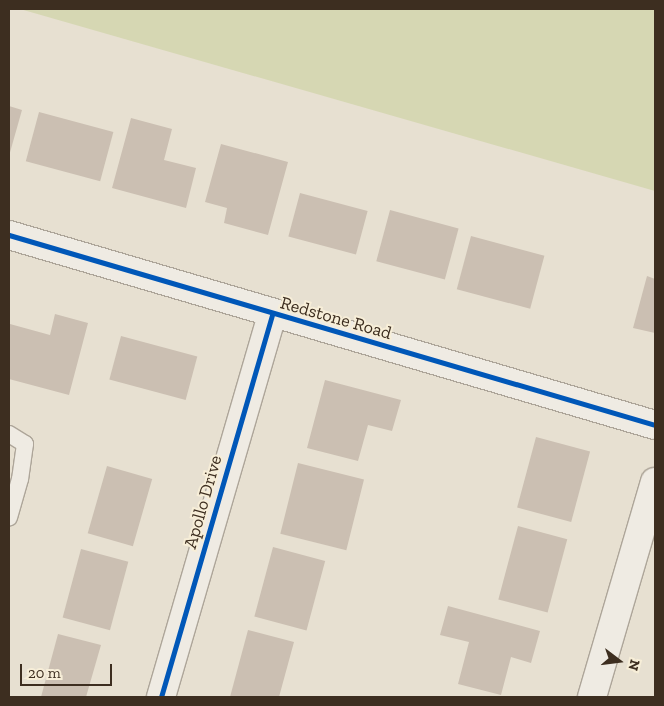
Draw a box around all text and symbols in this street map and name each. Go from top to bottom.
street label: Redstone Road [278,292,394,344]
street label: Apollo Drive [179,453,227,551]
north arrow [594,636,644,686]
scale bar [22,654,115,686]
text: N [624,658,644,672]
text: 20 m [28,664,61,682]

